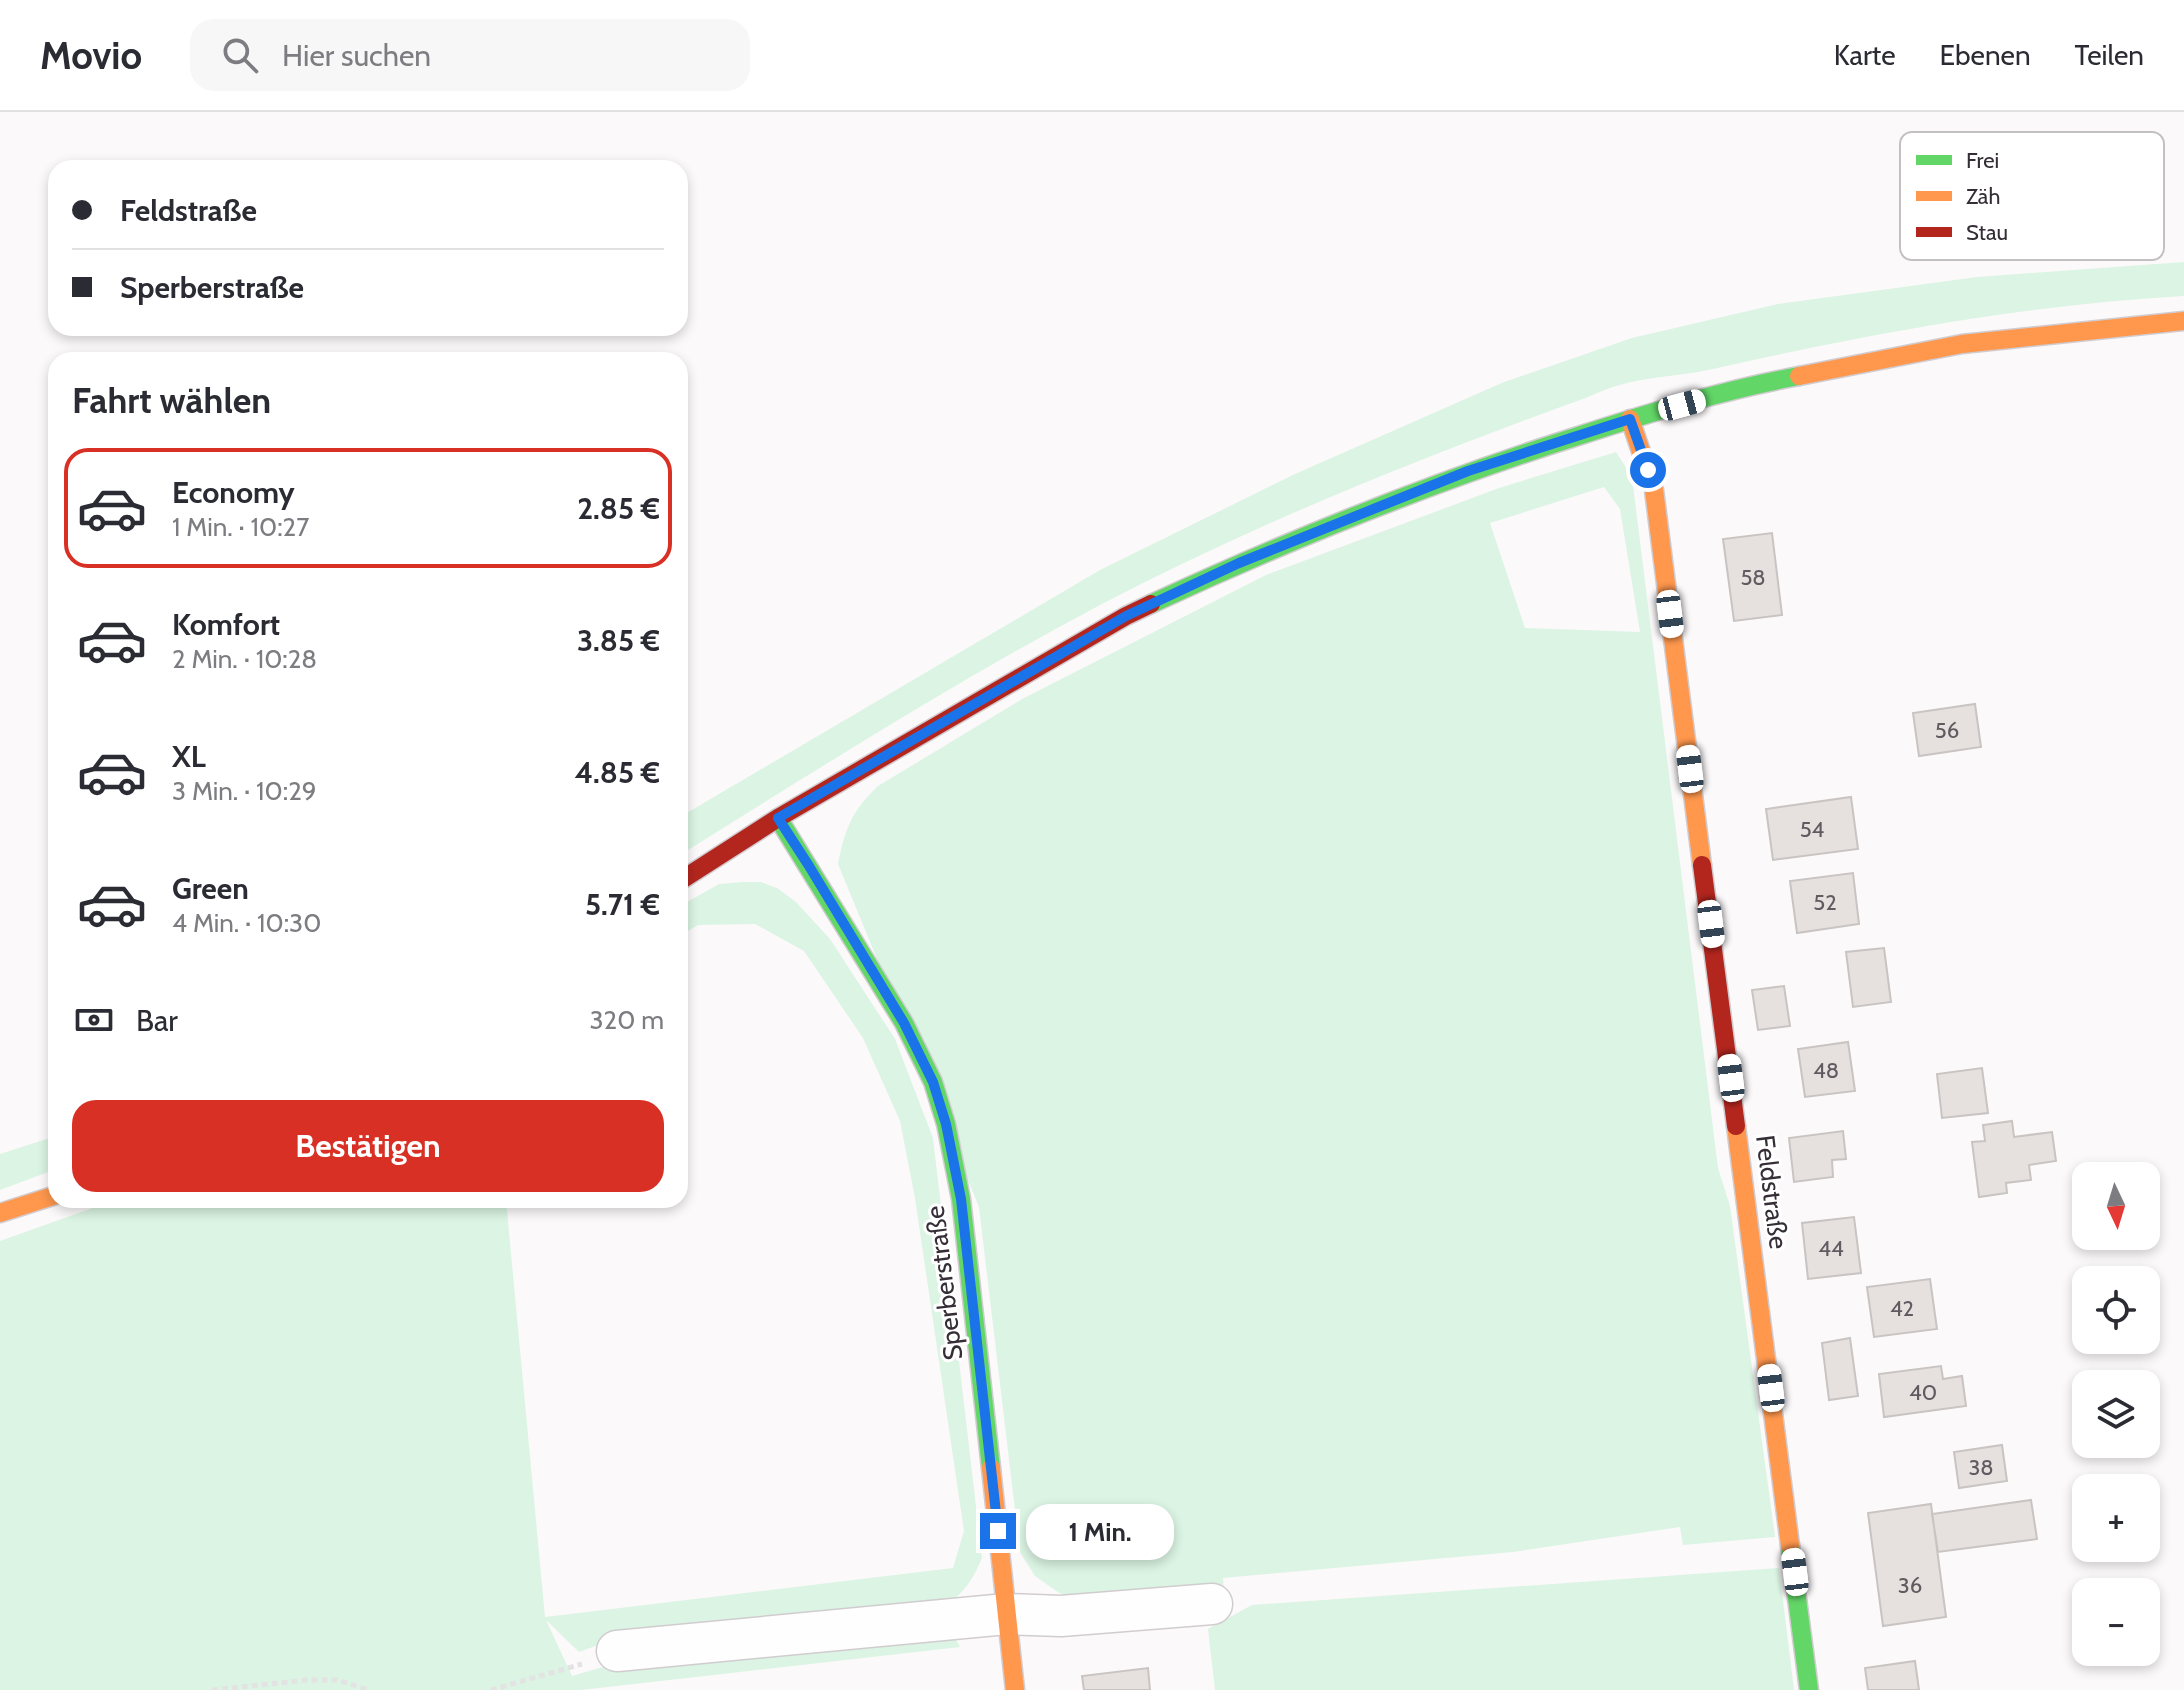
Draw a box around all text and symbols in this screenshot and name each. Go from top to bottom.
search box [190,19,750,91]
text: Movio [40,32,142,79]
icon: search [218,33,262,77]
text: Hier suchen [282,37,431,74]
text: Karte [1834,38,1896,72]
text: Ebenen [1940,38,2031,72]
text: Teilen [2075,38,2144,72]
legend [1900,132,2164,260]
text: Frei [1966,147,1999,174]
text: Zäh [1966,183,2000,210]
text: Feldstraße [120,192,257,229]
text: Stau [1966,219,2008,246]
text: Sperberstraße [120,269,304,306]
text: Fahrt wählen [72,378,271,422]
car [1656,387,1708,423]
route start [1630,452,1666,488]
icon: car [76,472,148,544]
text: Economy [172,474,295,511]
text: 2.85 € [577,490,660,527]
text: 1 Min. · 10:27 [172,511,309,543]
house number: 58 [1740,564,1766,591]
car [1655,589,1685,639]
icon: car [76,604,148,676]
text: Komfort [172,606,280,643]
text: 3.85 € [577,622,660,659]
text: 2 Min. · 10:28 [172,643,317,675]
house number: 56 [1935,717,1959,744]
icon: car [76,736,148,808]
text: XL [172,738,206,775]
car [1675,744,1705,794]
text: 4.85 € [574,754,660,791]
text: 3 Min. · 10:29 [172,775,317,807]
house number: 54 [1800,816,1825,843]
icon: car [76,868,148,940]
text: Green [172,870,249,907]
text: 5.71 € [585,886,660,923]
house number: 52 [1813,889,1837,916]
car [1696,899,1726,949]
text: 4 Min. · 10:30 [172,907,321,939]
icon: cash [72,998,116,1042]
text: Bar [136,1002,178,1039]
text: 320 m [590,1004,664,1036]
car [1716,1053,1746,1103]
house number: 48 [1813,1057,1839,1084]
button: Bestätigen [72,1100,664,1192]
street label: Feldstraße [1749,1133,1795,1251]
north arrow [2072,1162,2160,1250]
map controls [2072,1162,2160,1666]
street label: Sperberstraße [919,1204,969,1362]
house number: 44 [1818,1235,1844,1262]
button: locate [2072,1266,2160,1354]
house number: 42 [1890,1295,1914,1322]
car [1756,1363,1786,1413]
button: layers [2072,1370,2160,1458]
house number: 40 [1909,1379,1937,1406]
house number: 38 [1968,1454,1994,1481]
button: + [2072,1474,2160,1562]
callout: 1 Min. [1026,1503,1174,1559]
route end [980,1513,1016,1549]
text: 1 Min. [1068,1516,1132,1548]
car [1780,1547,1810,1597]
house number: 36 [1898,1572,1922,1599]
button: − [2072,1578,2160,1666]

